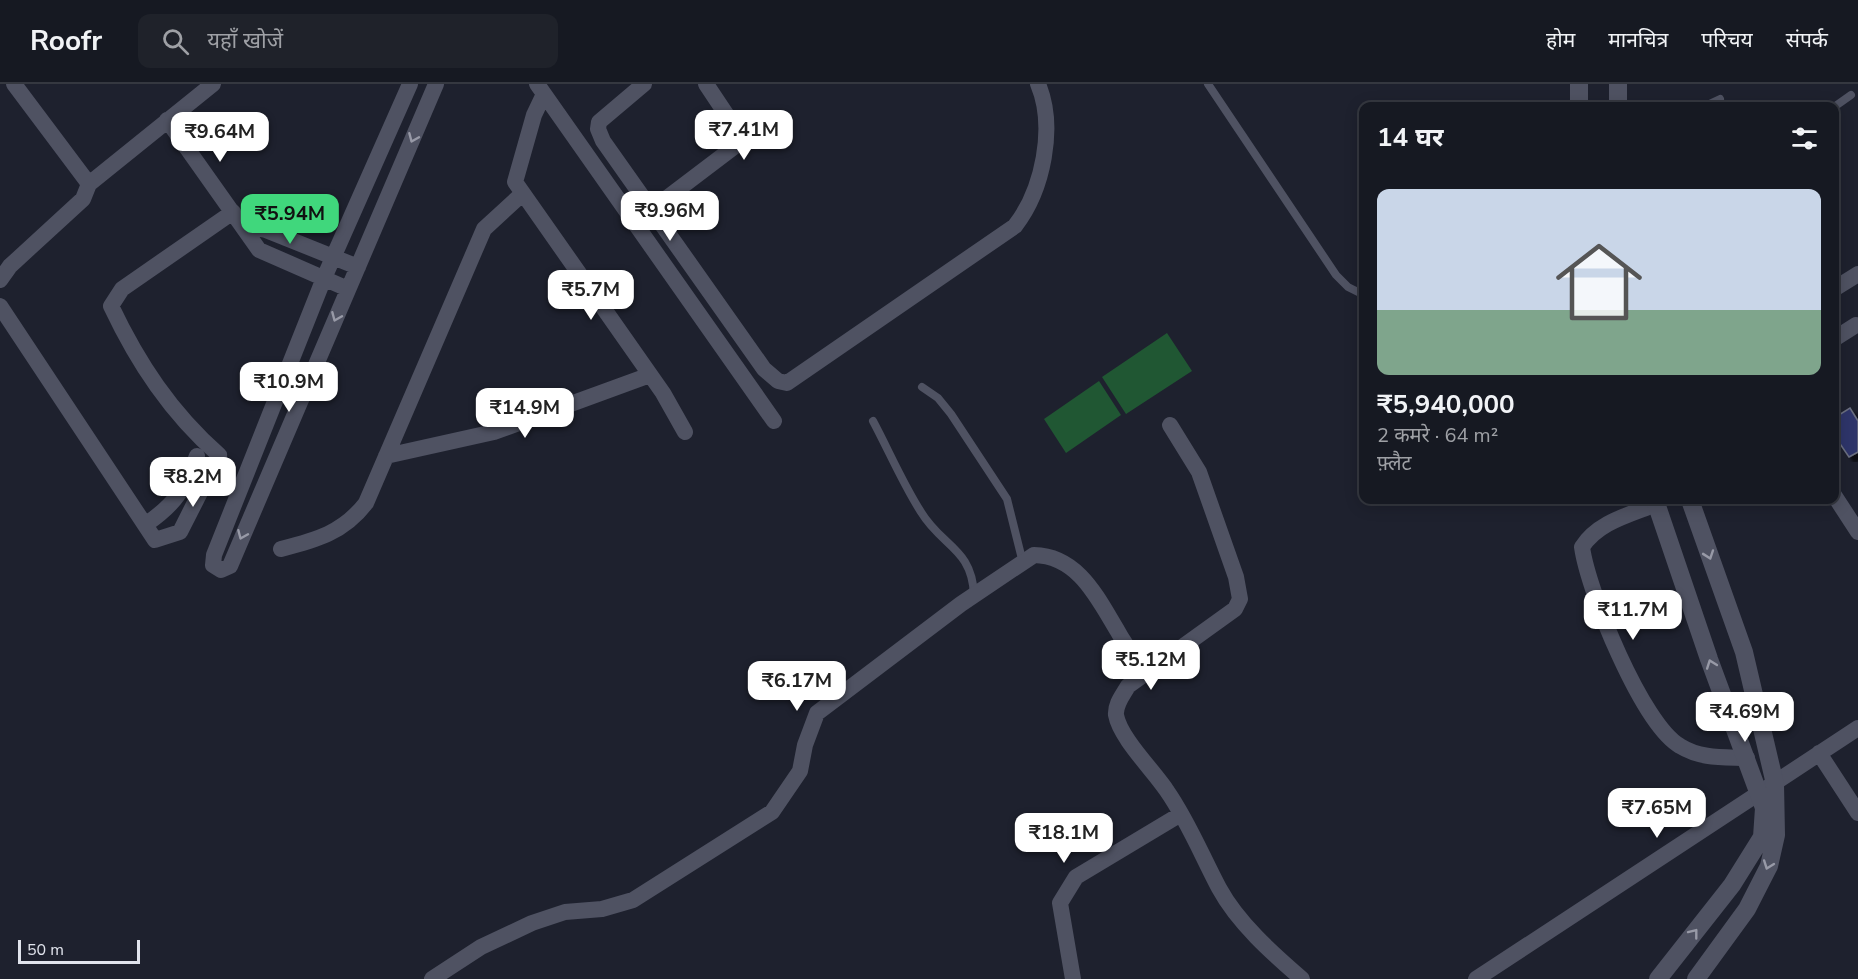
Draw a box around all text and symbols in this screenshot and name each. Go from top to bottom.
search box [138,14,558,68]
text: Roofr [30,22,102,60]
icon: search [159,25,192,58]
text: यहाँ खोजें [207,26,283,56]
text: होम [1546,26,1575,54]
text: मानचित्र [1608,26,1668,54]
text: परिचय [1701,26,1753,54]
text: संपर्क [1786,26,1828,54]
pin: ₹7.41M [695,110,793,161]
pin: ₹9.64M [171,112,269,163]
text: ₹7.41M [709,116,779,143]
text: ₹9.64M [185,118,255,145]
text: 14 घर [1377,120,1444,155]
icon: filters [1788,122,1821,155]
one-way arrow [408,131,420,142]
pin: ₹9.96M [621,191,719,242]
pin: ₹5.94M [241,194,339,245]
text: ₹9.96M [635,197,705,224]
text: ₹5.94M [255,200,325,227]
icon: home [1545,228,1653,336]
pin: ₹5.7M [549,270,633,321]
text: ₹5.7M [562,276,620,303]
one-way arrow [331,311,343,322]
pin: ₹10.9M [240,362,338,413]
text: ₹10.9M [254,368,324,395]
text: ₹5,940,000 [1377,387,1515,422]
pin: ₹14.9M [476,388,574,439]
text: ₹14.9M [490,394,560,421]
text: 2 कमरे · 64 m² [1377,422,1498,449]
text: फ़्लैट [1377,450,1412,477]
pin: ₹8.2M [151,457,235,508]
text: ₹8.2M [164,463,222,490]
one-way arrow [238,528,250,539]
one-way arrow [1702,549,1715,560]
pin: ₹11.7M [1584,590,1682,641]
text: ₹11.7M [1598,596,1668,623]
pin: ₹5.12M [1102,640,1200,691]
text: ₹5.12M [1116,646,1186,673]
one-way arrow [1706,659,1719,670]
pin: ₹6.17M [748,661,846,712]
text: ₹6.17M [762,667,832,694]
pin: ₹4.69M [1696,692,1794,743]
text: ₹4.69M [1710,698,1780,725]
pin: ₹7.65M [1608,788,1706,839]
text: ₹7.65M [1622,794,1692,821]
pin: ₹18.1M [1015,813,1113,864]
text: ₹18.1M [1029,819,1099,846]
one-way arrow [1762,859,1775,870]
one-way arrow [1686,928,1697,939]
scale bar [18,937,140,964]
text: 50 m [27,939,64,961]

